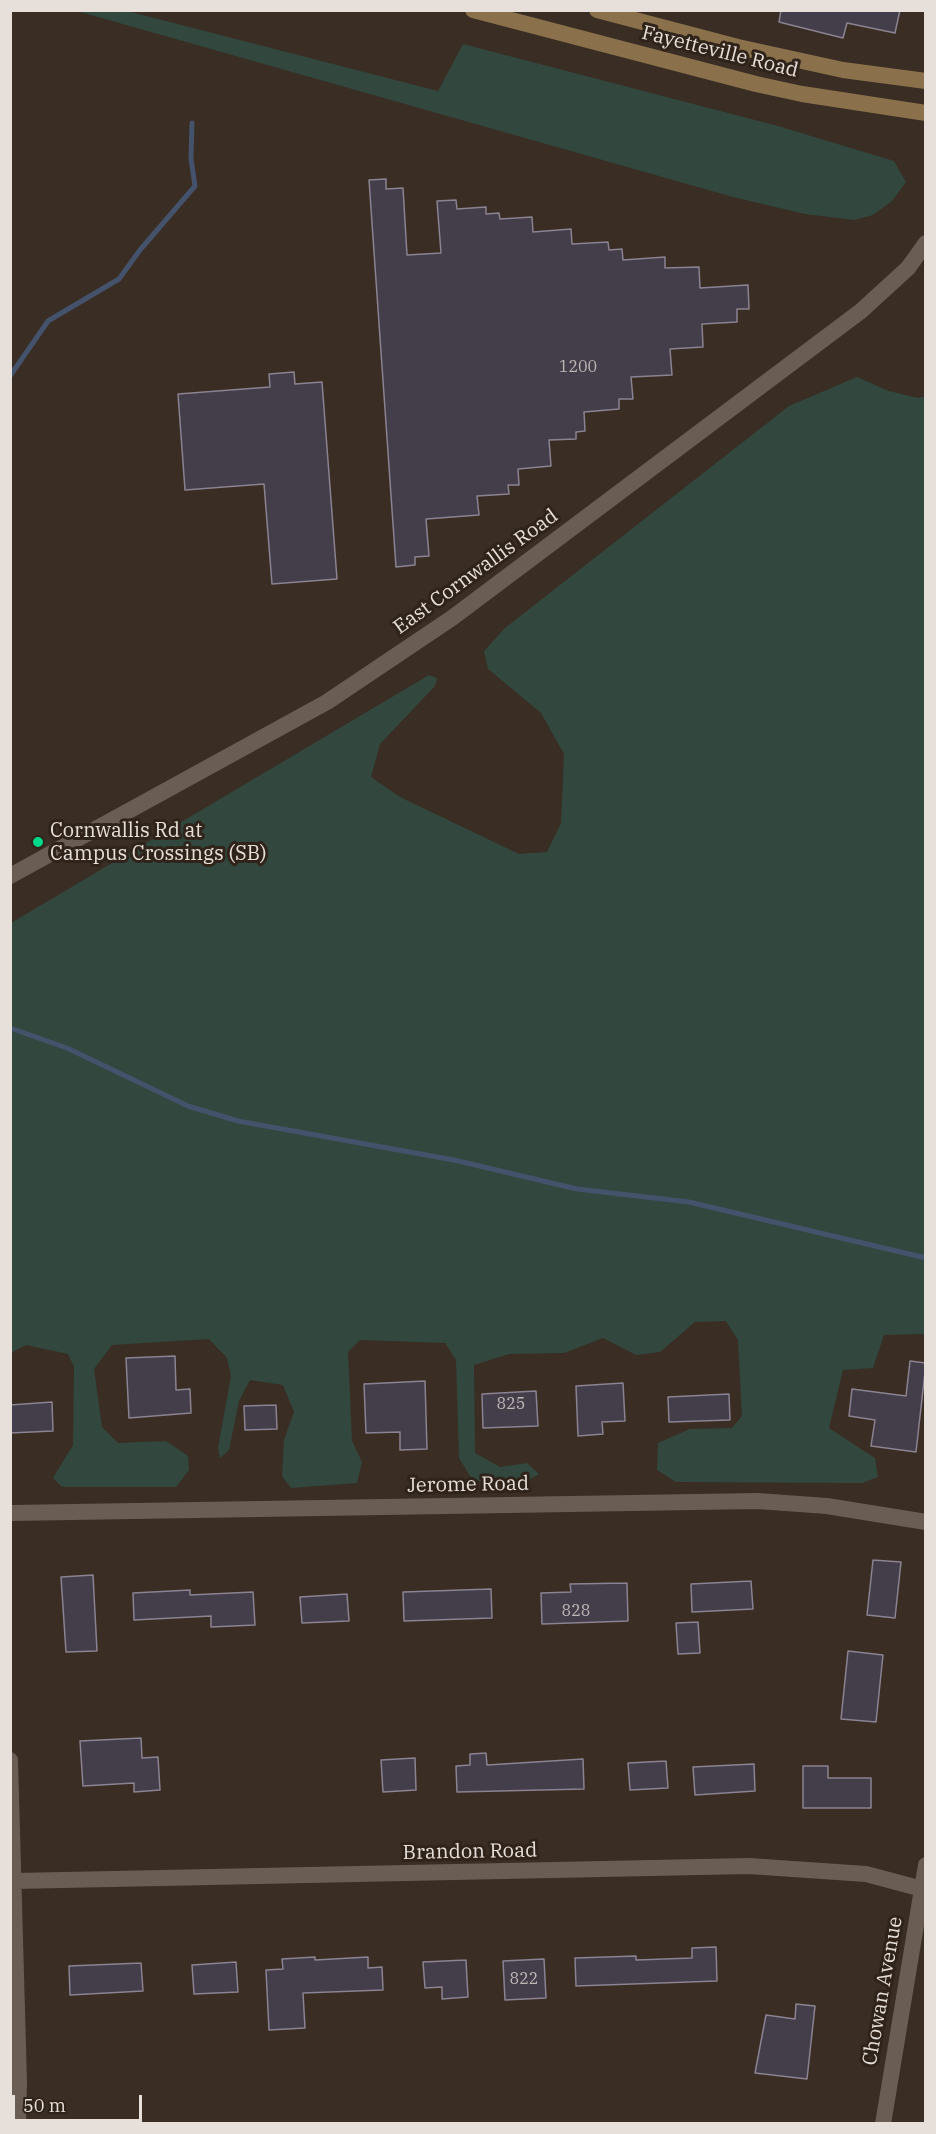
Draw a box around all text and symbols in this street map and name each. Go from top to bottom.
street label: Fayetteville Road [639,21,801,83]
house number: 1200 [559,357,597,377]
street label: East Cornwallis Road [389,504,563,640]
place label: Cornwallis Rd at Campus Crossings (SB) [50,819,267,866]
marker: Cornwallis Rd at Campus Crossings (SB) [31,835,45,849]
house number: 825 [497,1394,525,1414]
street label: Jerome Road [407,1472,529,1498]
house number: 828 [562,1601,590,1621]
street label: Brandon Road [403,1839,537,1865]
street label: Chowan Avenue [858,1915,908,2067]
house number: 822 [510,1969,538,1989]
scale bar [15,2083,146,2121]
text: 50 m [23,2094,66,2117]

